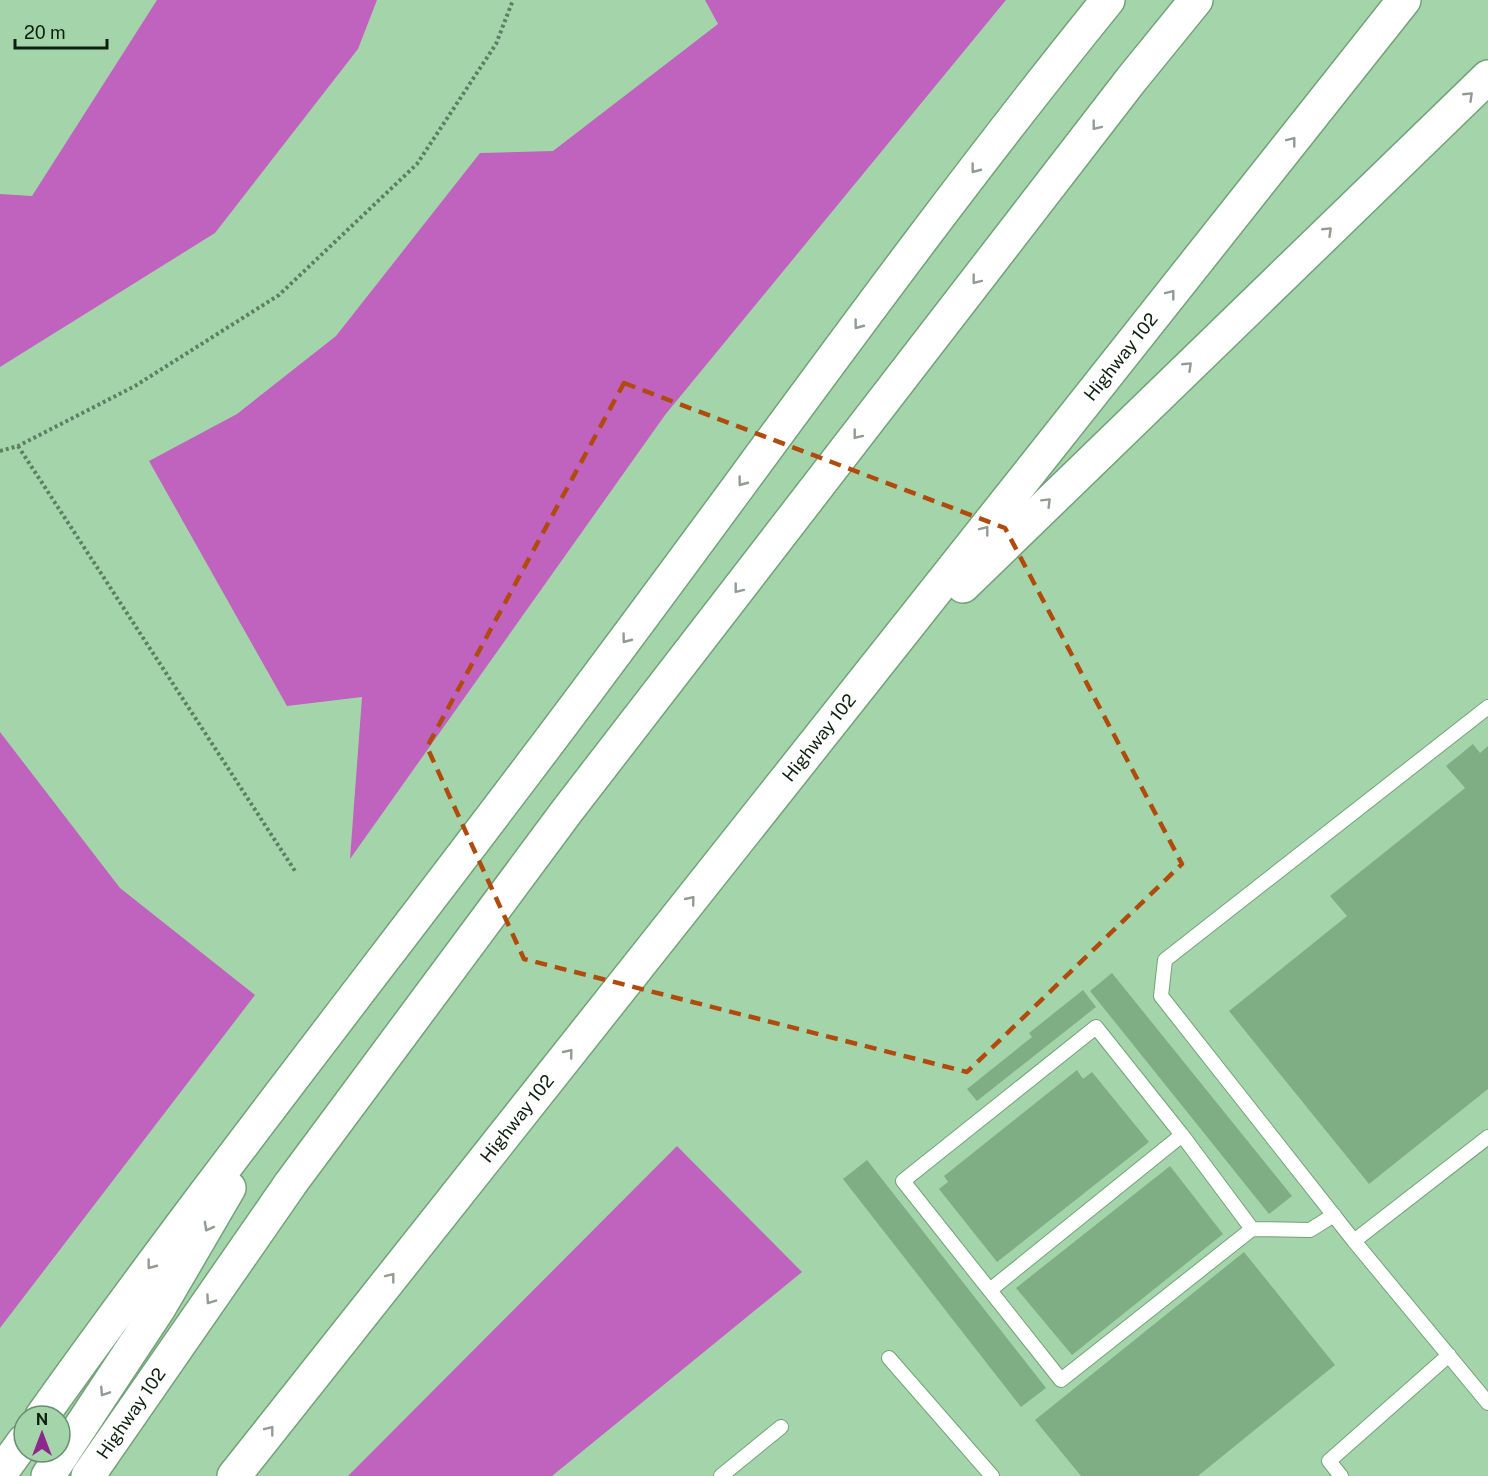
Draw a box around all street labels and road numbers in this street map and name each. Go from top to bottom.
street label: Highway 102 [1079,309,1162,405]
street label: Highway 102 [778,689,860,786]
street label: Highway 102 [476,1070,558,1166]
street label: Highway 102 [92,1364,170,1463]

